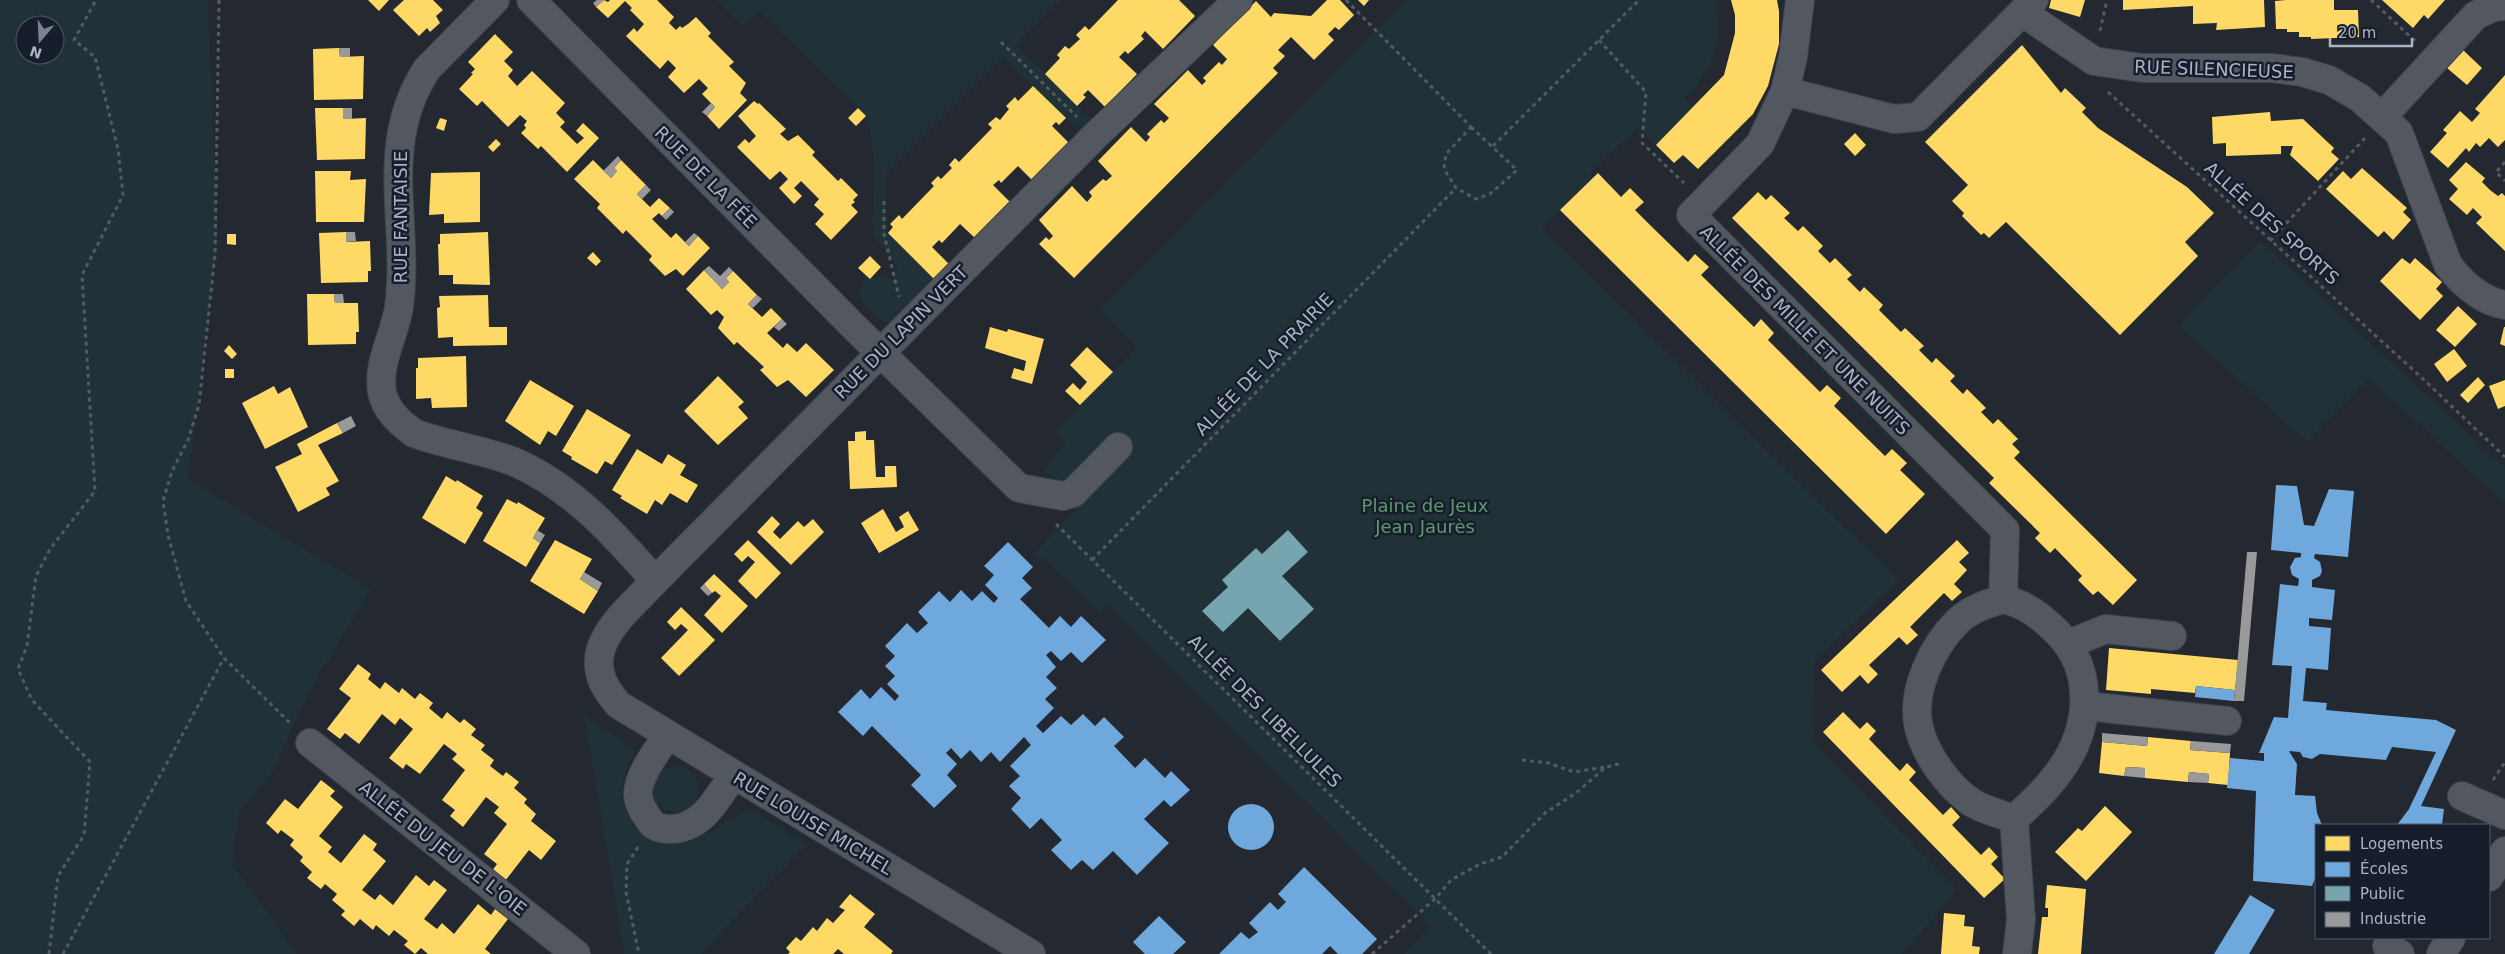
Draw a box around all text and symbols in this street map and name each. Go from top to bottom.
north arrow [15,15,65,65]
scale bar [2330,15,2412,47]
text: 20 m [2338,24,2376,42]
text: N [28,43,44,62]
street label: RUE SILENCIEUSE [2134,56,2294,82]
street label: RUE DE LA FÉE [651,122,761,232]
street label: RUE FANTAISIE [390,151,411,283]
street label: ALLÉE DES SPORTS [2201,157,2343,289]
street label: ALLÉE DES MILLE ET UNE NUITS [1696,221,1914,439]
street label: RUE DU LAPIN VERT [830,260,973,403]
street label: ALLÉE DE LA PRAIRIE [1191,288,1337,440]
park label: Plaine de Jeux Jean Jaurès [1362,495,1489,537]
street label: ALLÉE DES LIBELLULES [1184,630,1346,792]
street label: RUE LOUISE MICHEL [730,767,896,879]
street label: ALLÉE DU JEU DE L'OIE [355,776,531,920]
legend [2315,824,2490,939]
text: Logements [2360,835,2443,853]
text: Écoles [2360,859,2408,878]
text: Public [2360,885,2404,903]
text: Industrie [2360,910,2426,928]

